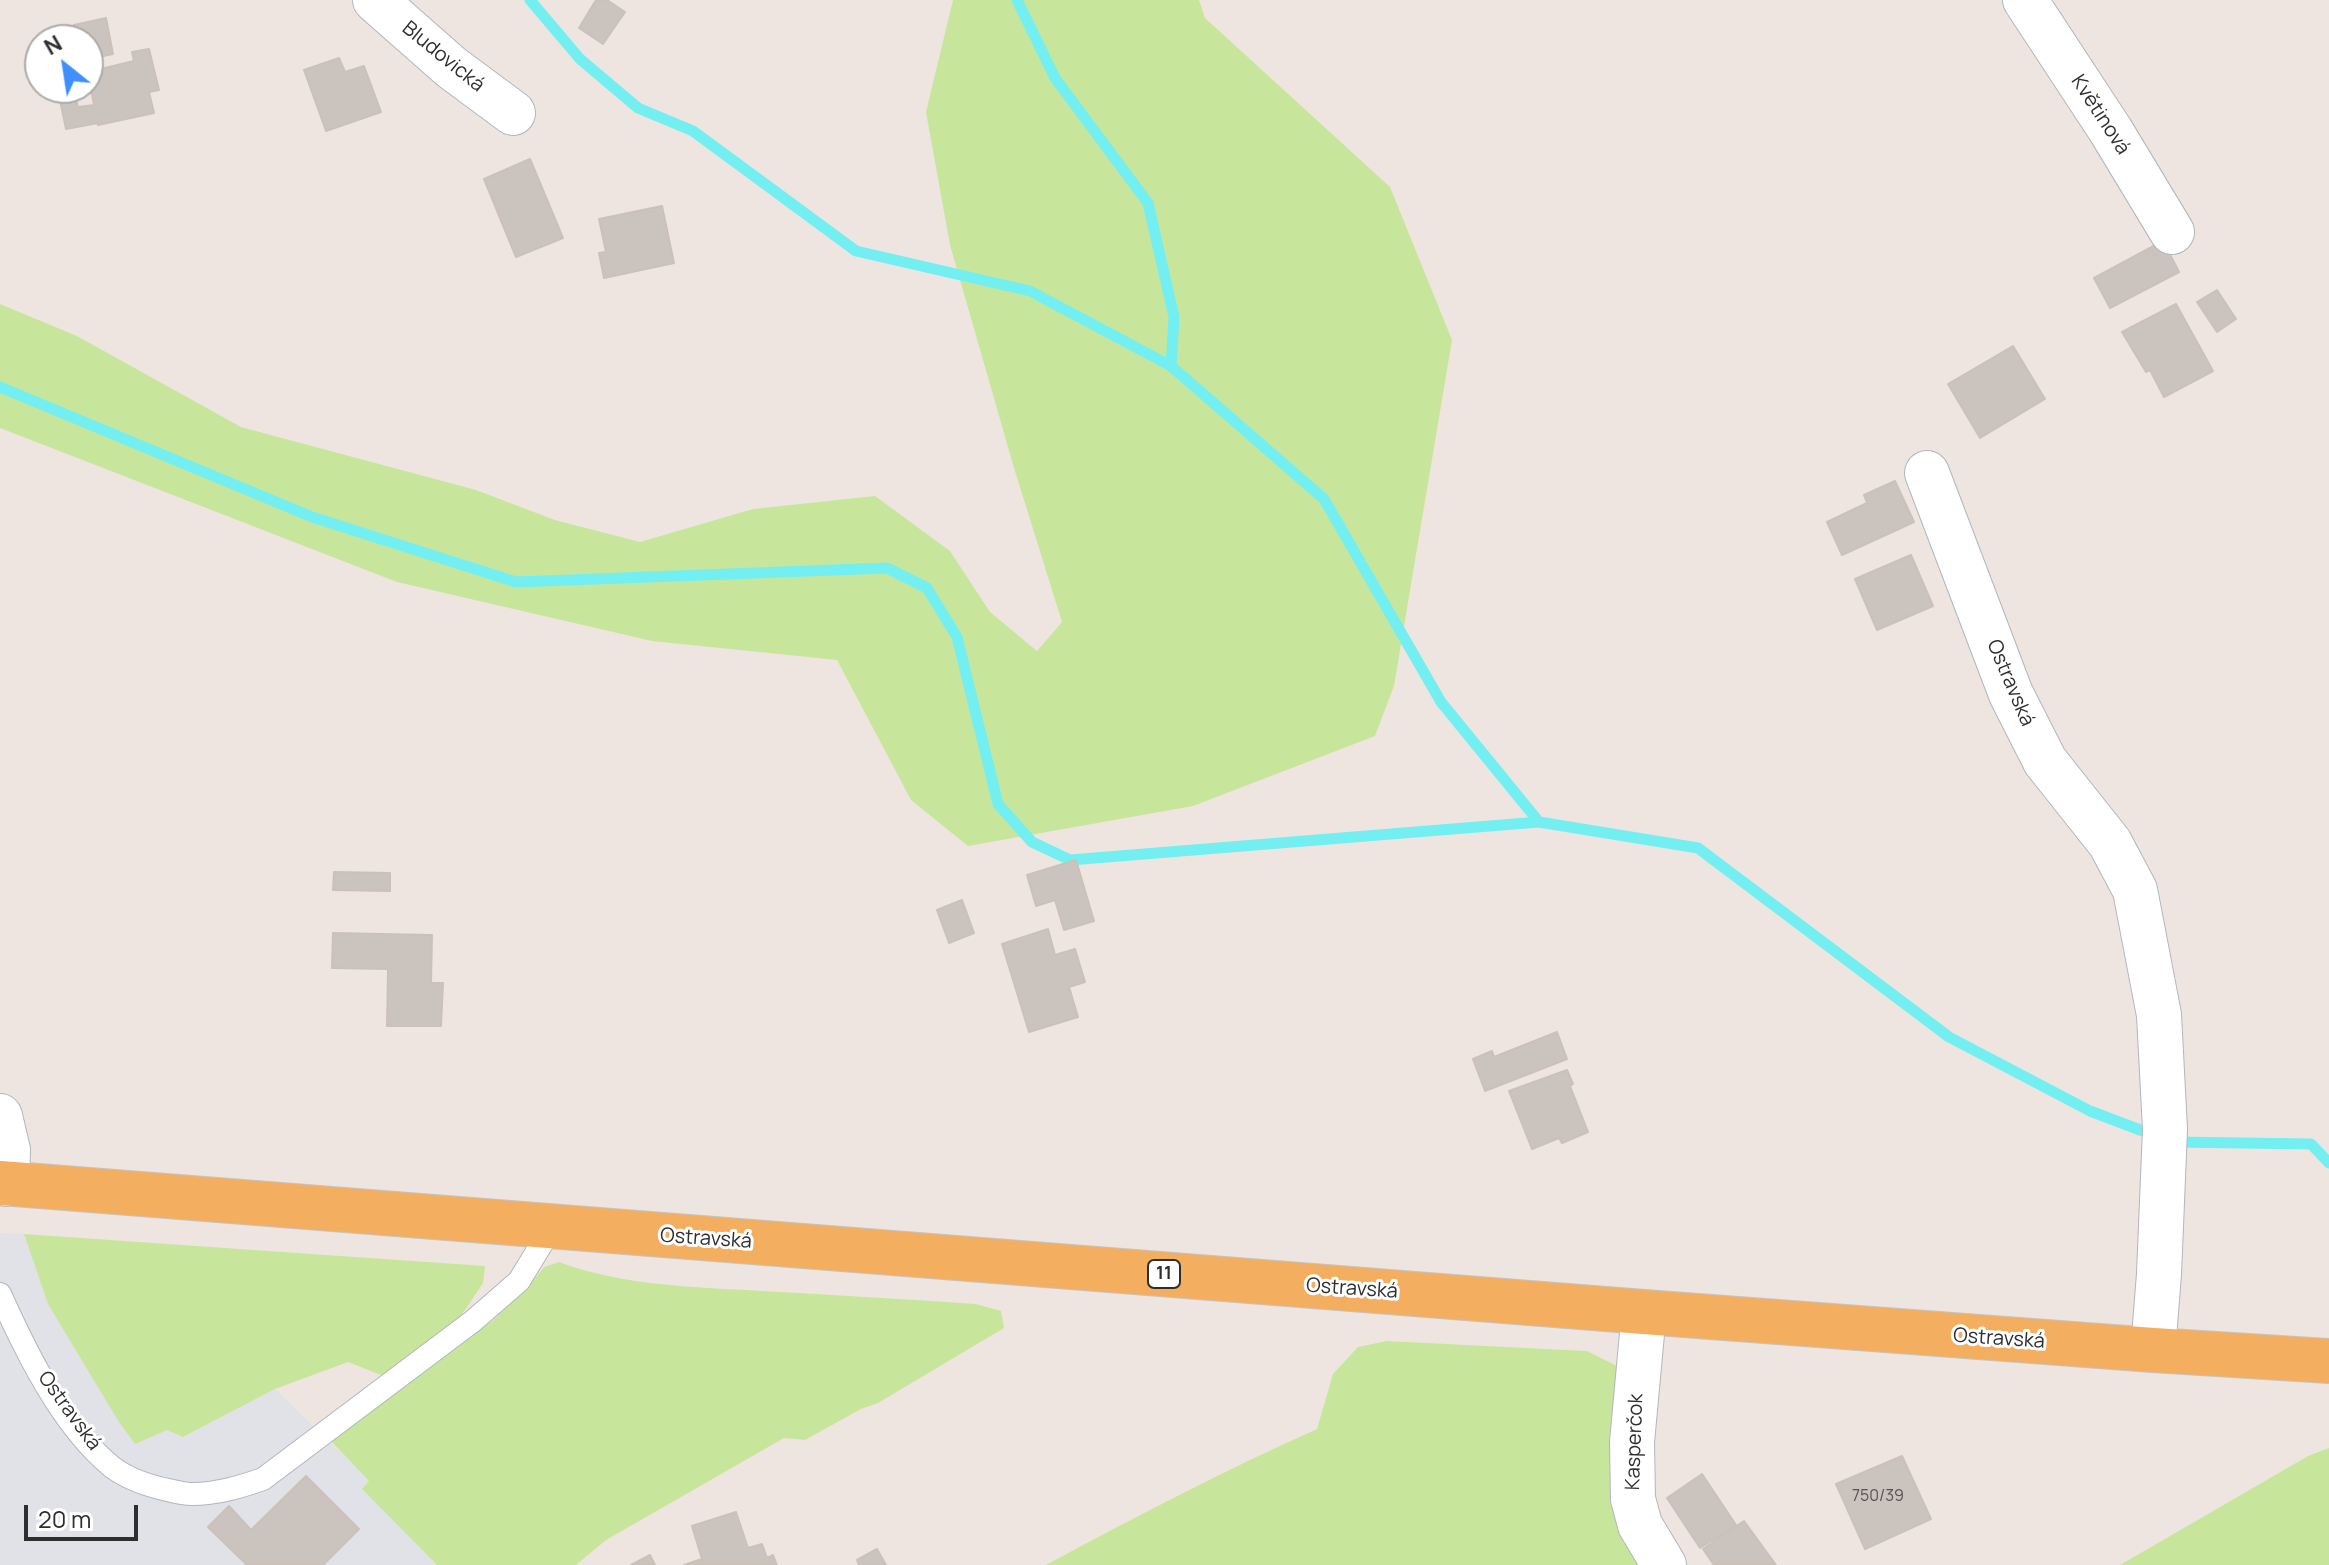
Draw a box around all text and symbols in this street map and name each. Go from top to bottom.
street label: Bludovická [397,17,489,97]
north arrow [24,24,104,104]
text: N [39,28,67,62]
street label: Květinová [2065,71,2135,159]
street label: Ostravská [1981,636,2039,730]
street label: Ostravská [659,1224,753,1254]
road number: 11 [1148,1260,1180,1288]
street label: Ostravská [1305,1274,1399,1304]
street label: Ostravská [1952,1324,2046,1354]
street label: Ostravská [32,1367,106,1455]
street label: Kasperčok [1621,1393,1649,1491]
house number: 750/39 [1852,1487,1904,1507]
scale bar [28,1489,142,1539]
text: 20 m [38,1502,91,1535]

